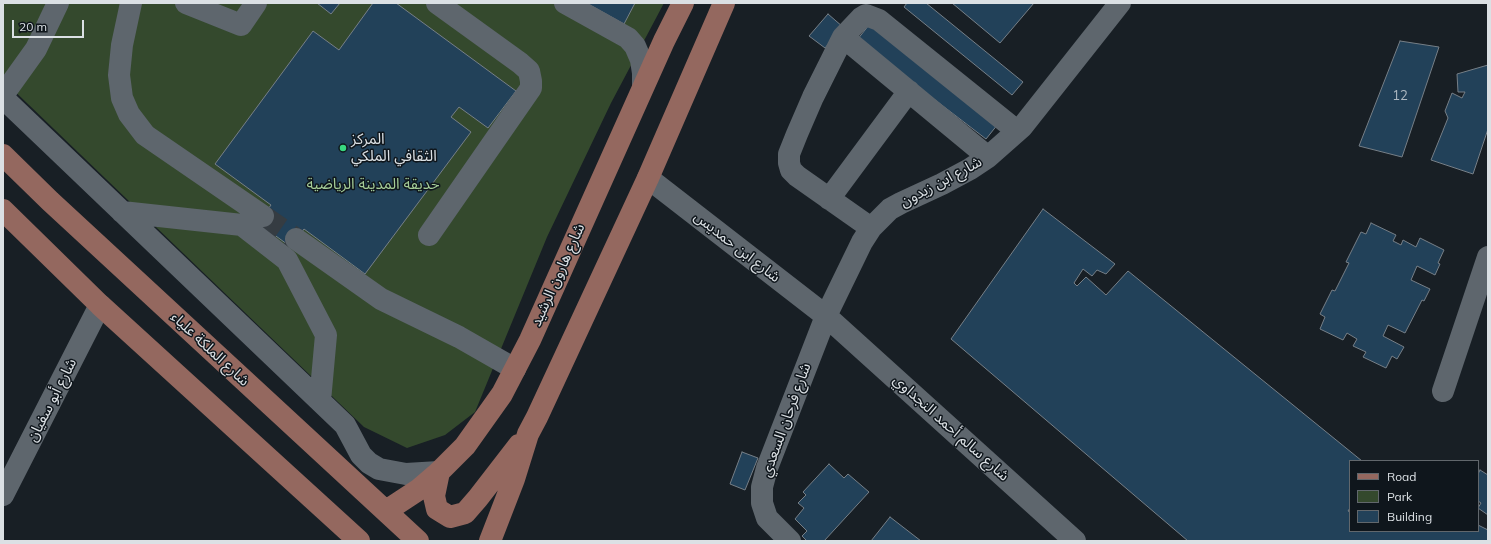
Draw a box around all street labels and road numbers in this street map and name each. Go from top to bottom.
street label: شارع ابن زيدون [897,153,985,211]
street label: شارع ابن حمديس [690,208,784,286]
street label: شارع هارون الرشيد [527,221,589,329]
street label: شارع الملكة علياء [167,308,253,390]
street label: شارع أبو سفيان [23,355,81,445]
street label: شارع فرحان السعدي [757,361,815,479]
street label: شارع سالم أحمد النجداوي [889,371,1013,485]

